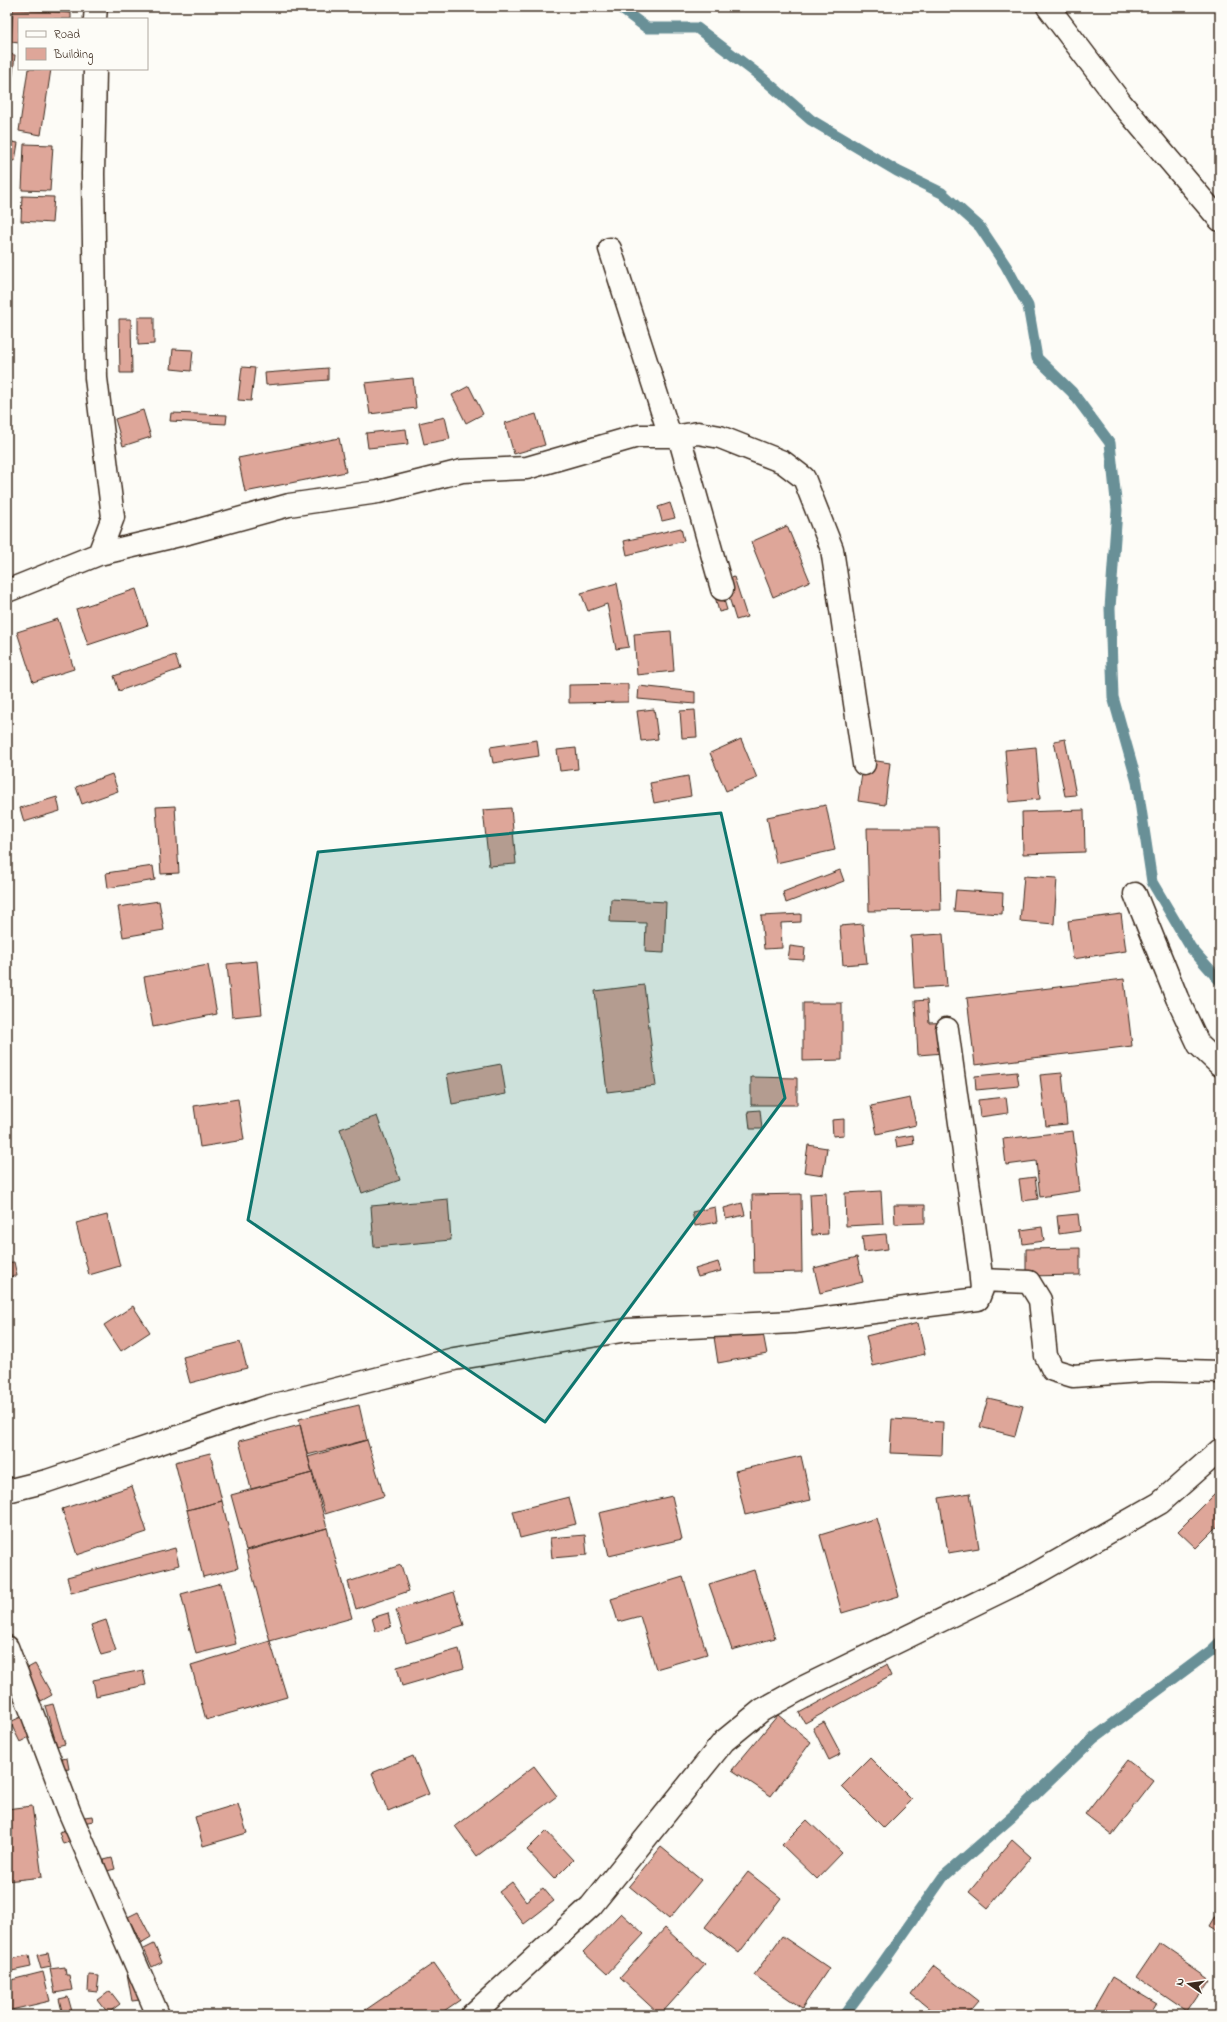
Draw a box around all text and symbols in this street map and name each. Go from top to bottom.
legend [18,18,148,70]
text: Road [54,26,80,44]
text: Building [53,46,93,65]
north arrow [1169,1964,1209,2004]
text: N [1172,1977,1189,1987]

